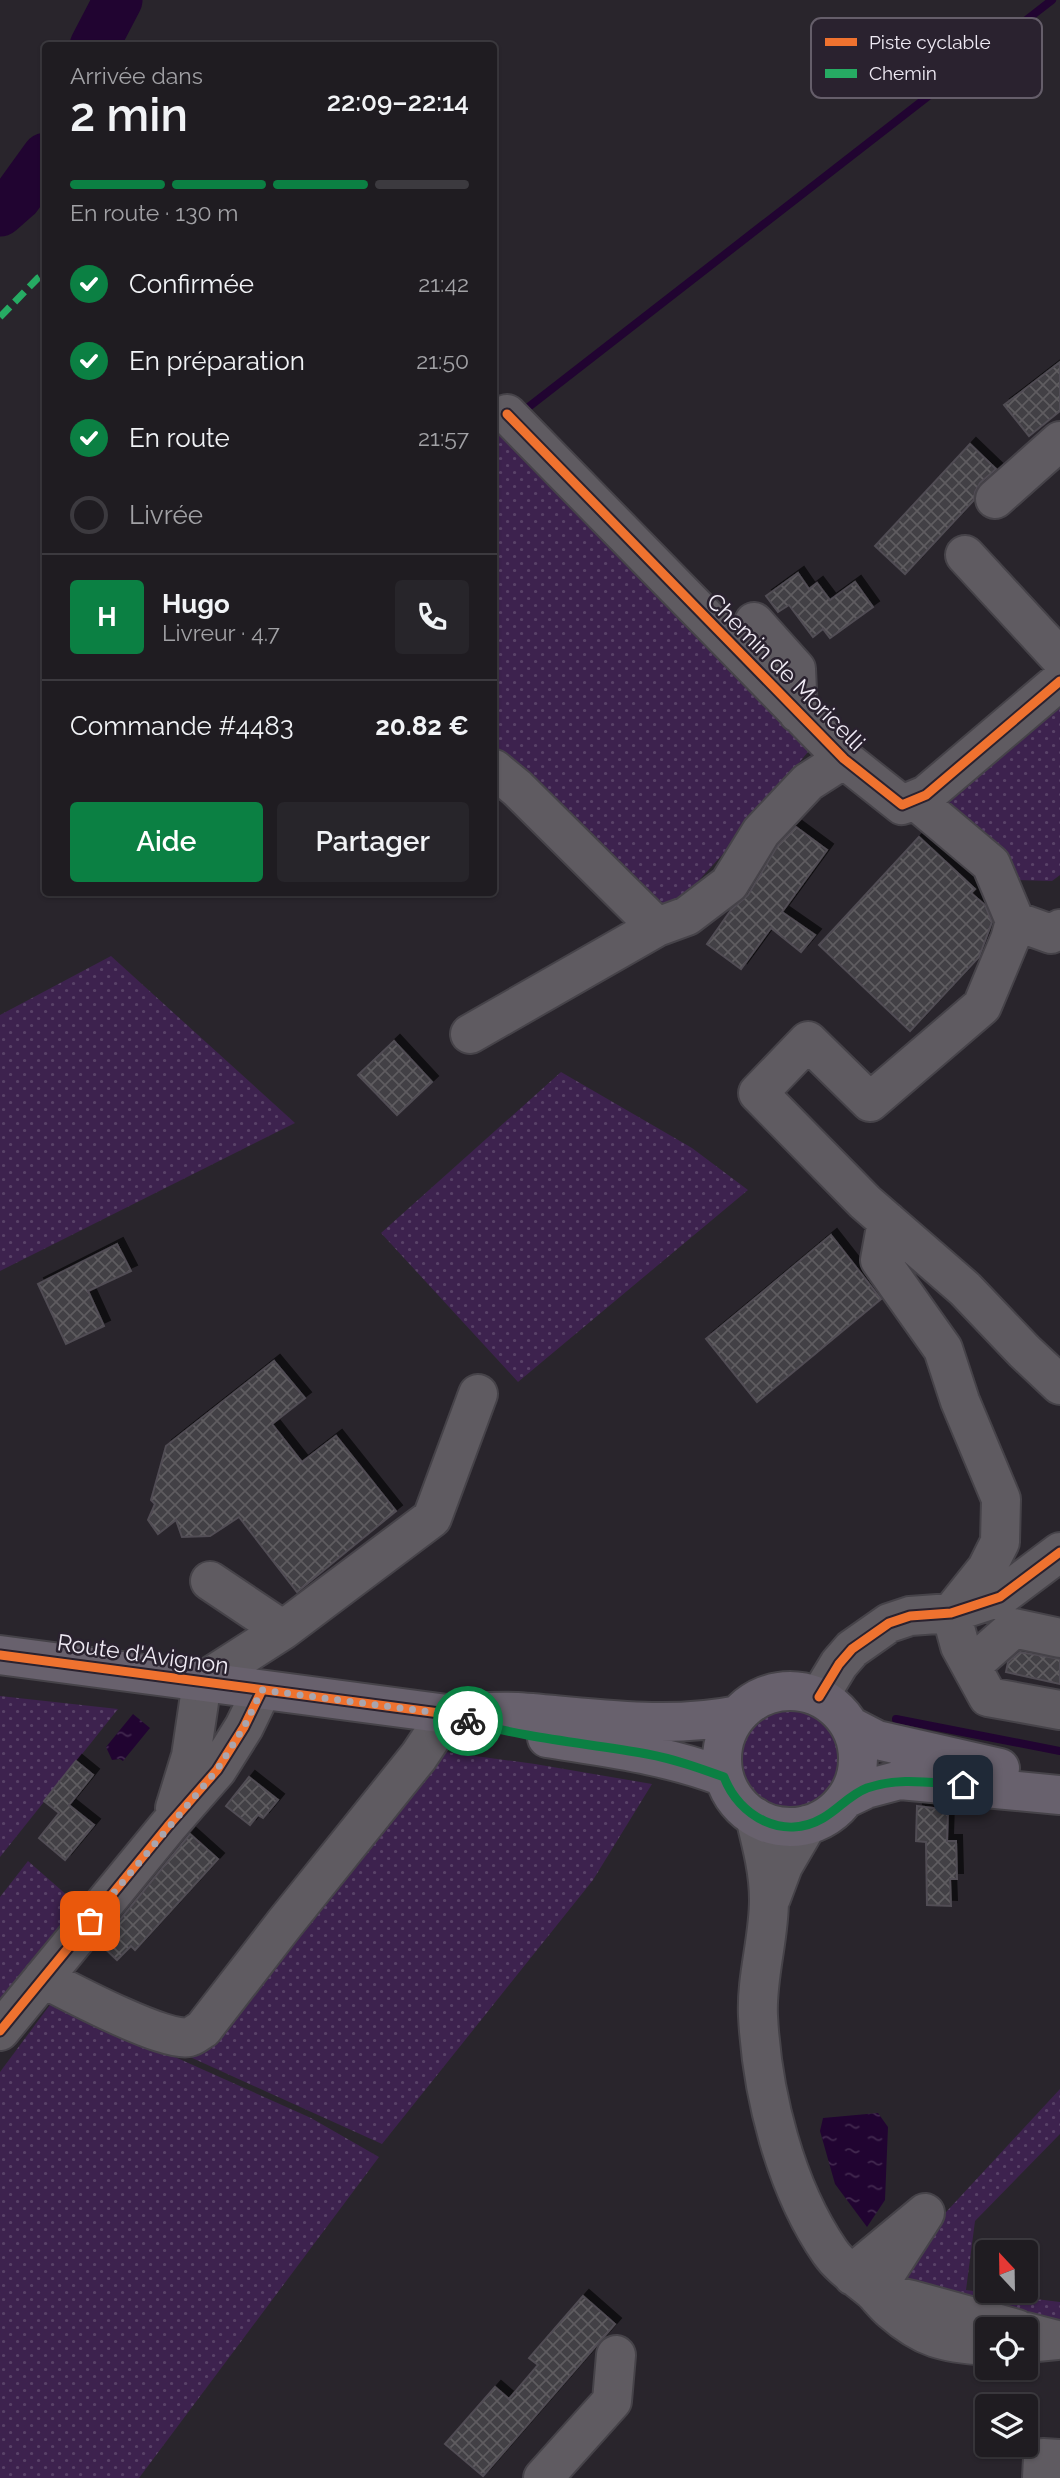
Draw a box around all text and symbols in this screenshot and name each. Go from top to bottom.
legend [811,18,1042,98]
text: Piste cyclable [869,31,991,53]
text: Arrivée dans [70,62,203,89]
text: Chemin [869,62,937,84]
text: 22:09–22:14 [327,87,469,117]
text: 2 min [70,88,188,142]
text: En route · 130 m [70,199,239,226]
icon: check [70,265,108,303]
text: Confirmée [129,269,254,299]
text: 21:42 [418,270,469,297]
icon: check [70,342,108,380]
text: En préparation [129,346,305,376]
text: 21:50 [416,347,469,374]
icon: check [70,419,108,457]
text: En route [129,423,230,453]
text: 21:57 [418,424,469,451]
text: Livrée [129,500,203,530]
button: phone [395,580,469,654]
street label: Chemin de Moricelli [702,587,871,756]
text: Hugo [162,589,230,619]
text: H [97,602,117,632]
text: Livreur · 4.7 [162,619,280,646]
text: Commande #4483 [70,711,294,741]
text: 20.82 € [375,711,469,741]
button: Aide [70,802,263,882]
button: Partager [277,802,469,882]
street label: Route d'Avignon [56,1628,231,1679]
courier [433,1686,503,1756]
icon: bike [449,1702,487,1740]
pin [933,1755,993,1815]
icon: home [944,1766,982,1804]
pin [60,1891,120,1951]
icon: bag [71,1902,109,1940]
north arrow [975,2240,1038,2303]
map controls [975,2240,1038,2457]
button: locate [975,2317,1038,2380]
button: layers [975,2394,1038,2457]

